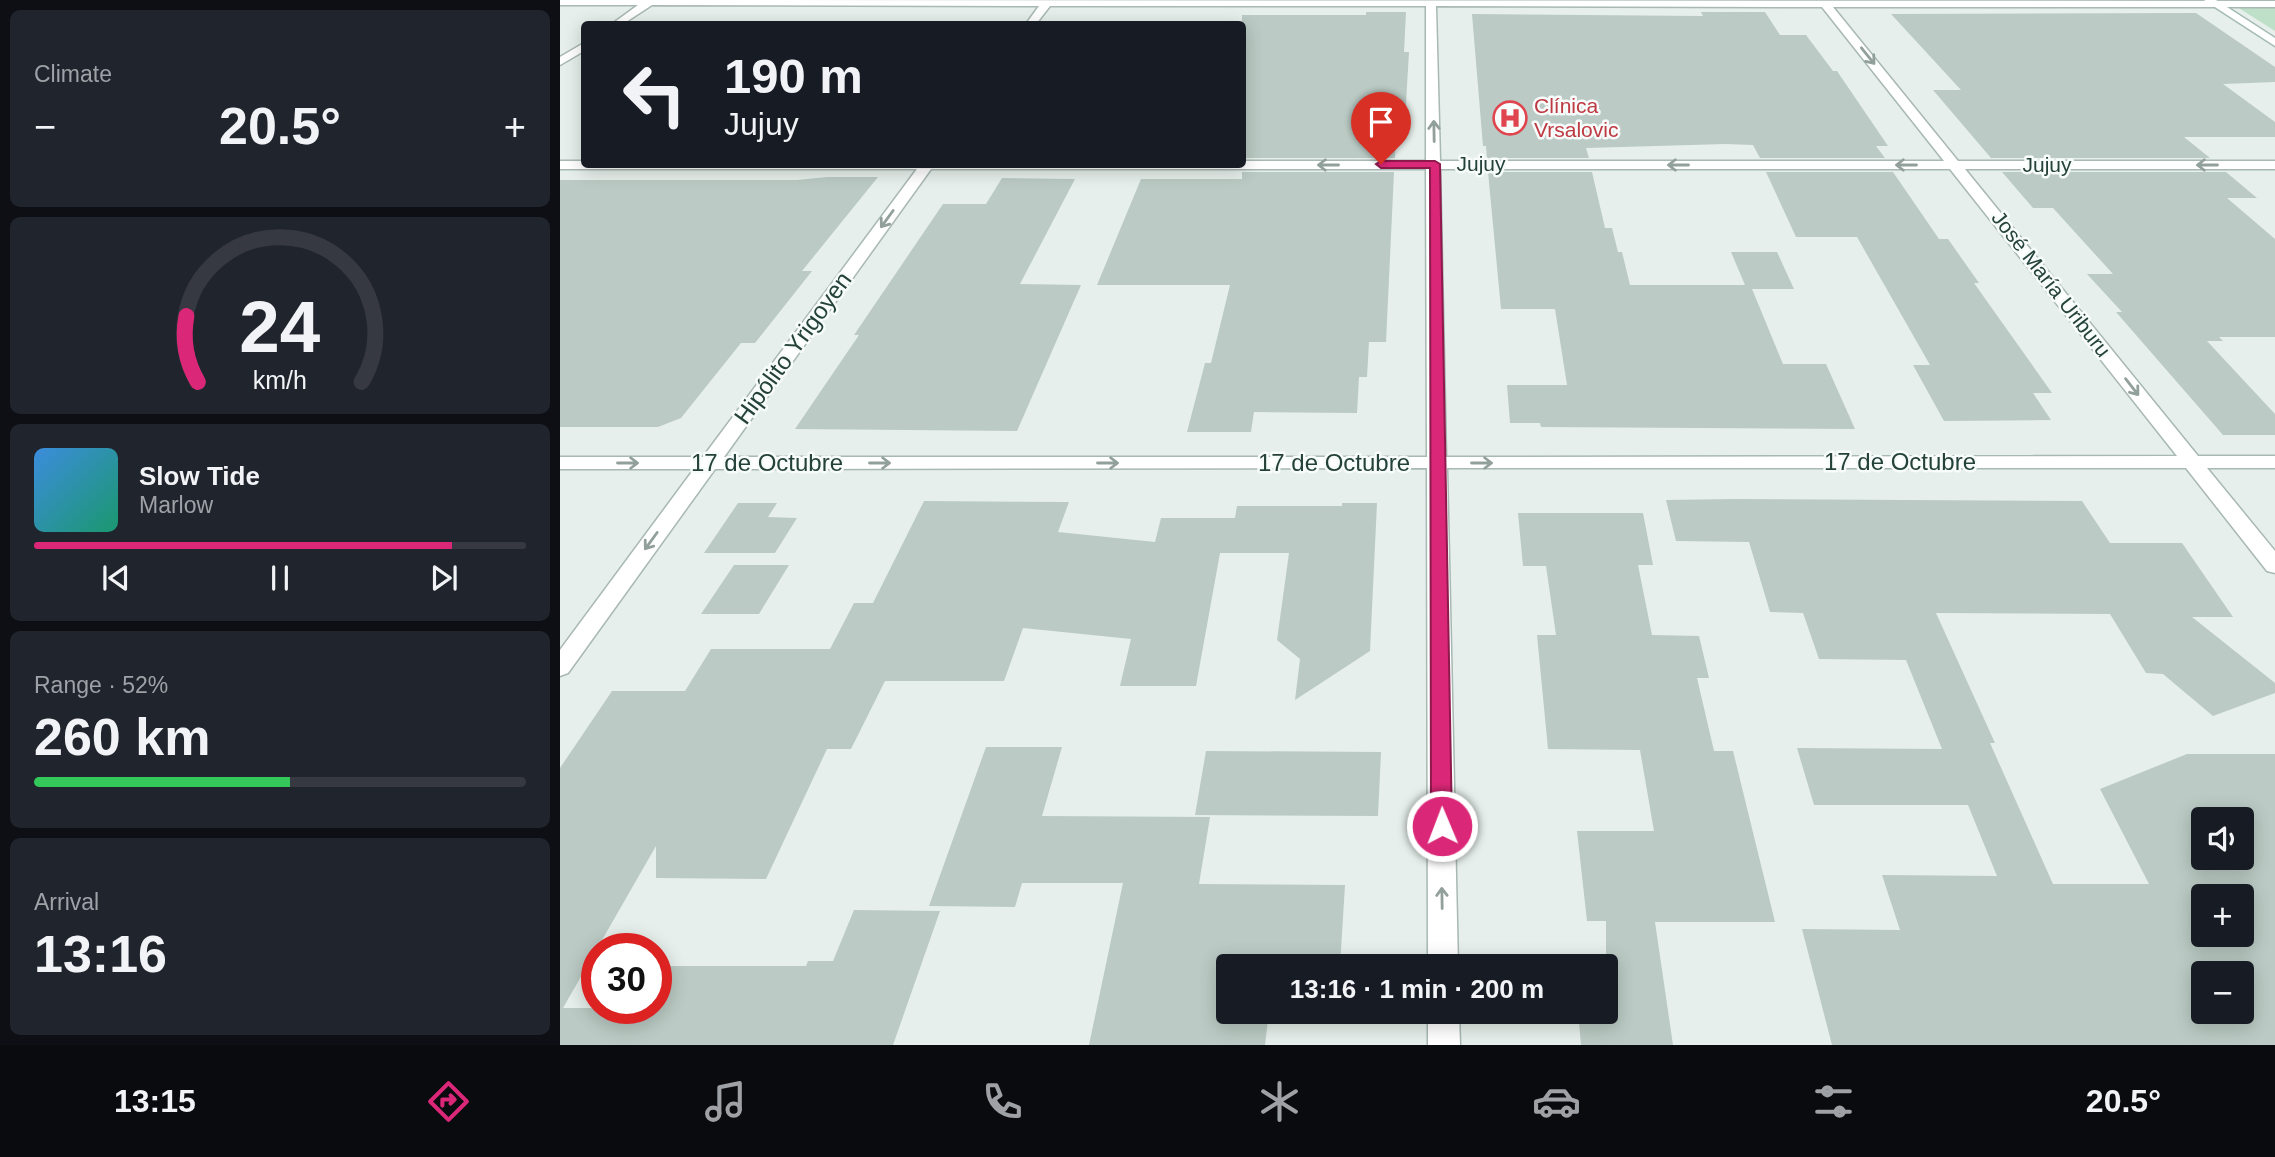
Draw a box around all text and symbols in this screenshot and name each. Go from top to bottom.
one-way arrow [1860,46,1876,64]
icon: left [609,49,700,140]
text: 190 m [724,49,863,103]
text: Climate [34,61,112,87]
pin [1351,92,1411,164]
place label: Clínica Vrsalovic [1534,94,1618,141]
text: 20.5° [219,97,341,155]
hospital icon: Clínica Vrsalovic [1491,99,1529,137]
icon: arrive [1362,103,1400,141]
text: − [34,106,56,148]
text: + [504,106,526,148]
text: Jujuy [724,106,799,142]
one-way arrow [1427,120,1441,143]
street label: Jujuy [1456,152,1506,175]
street label: Jujuy [2022,153,2072,176]
one-way arrow [1317,158,1340,172]
one-way arrow [1667,158,1690,172]
one-way arrow [1895,158,1918,172]
one-way arrow [2196,158,2219,172]
street label: José María Uriburu [1987,206,2115,361]
one-way arrow [880,210,895,228]
street label: Hipólito Yrigoyen [728,267,857,429]
text: 24 [240,286,321,367]
text: km/h [253,365,307,393]
one-way arrow [2125,377,2140,395]
street label: 17 de Octubre [1824,448,1976,475]
street label: 17 de Octubre [691,449,843,476]
street label: 17 de Octubre [1258,449,1410,476]
one-way arrow [616,456,639,469]
one-way arrow [868,456,891,470]
one-way arrow [1096,456,1119,470]
one-way arrow [1470,456,1493,470]
text: Slow Tide [139,461,260,491]
text: Marlow [139,492,213,518]
one-way arrow [644,531,659,550]
icon: previous [97,559,135,597]
icon: pause [261,559,299,597]
icon: next [425,559,463,597]
text: Range · 52% [34,672,168,698]
text: 260 km [34,708,210,766]
position arrow [1405,789,1479,863]
map controls [2191,807,2254,1024]
button: sound [2191,807,2254,870]
button: + [2191,884,2254,947]
one-way arrow [1435,887,1449,910]
text: Arrival [34,889,99,915]
text: 13:16 [34,925,167,983]
speed limit sign: 30 [581,933,672,1024]
button: − [2191,961,2254,1024]
text: 13:16 · 1 min · 200 m [1290,974,1544,1004]
icon: directions [424,1077,473,1126]
icon: music [701,1077,750,1126]
icon: phone [978,1077,1027,1126]
icon: climate [1255,1077,1304,1126]
icon: car [1532,1077,1581,1126]
icon: filters [1809,1077,1858,1126]
text: 13:15 [114,1083,196,1119]
text: 20.5° [2086,1083,2161,1119]

